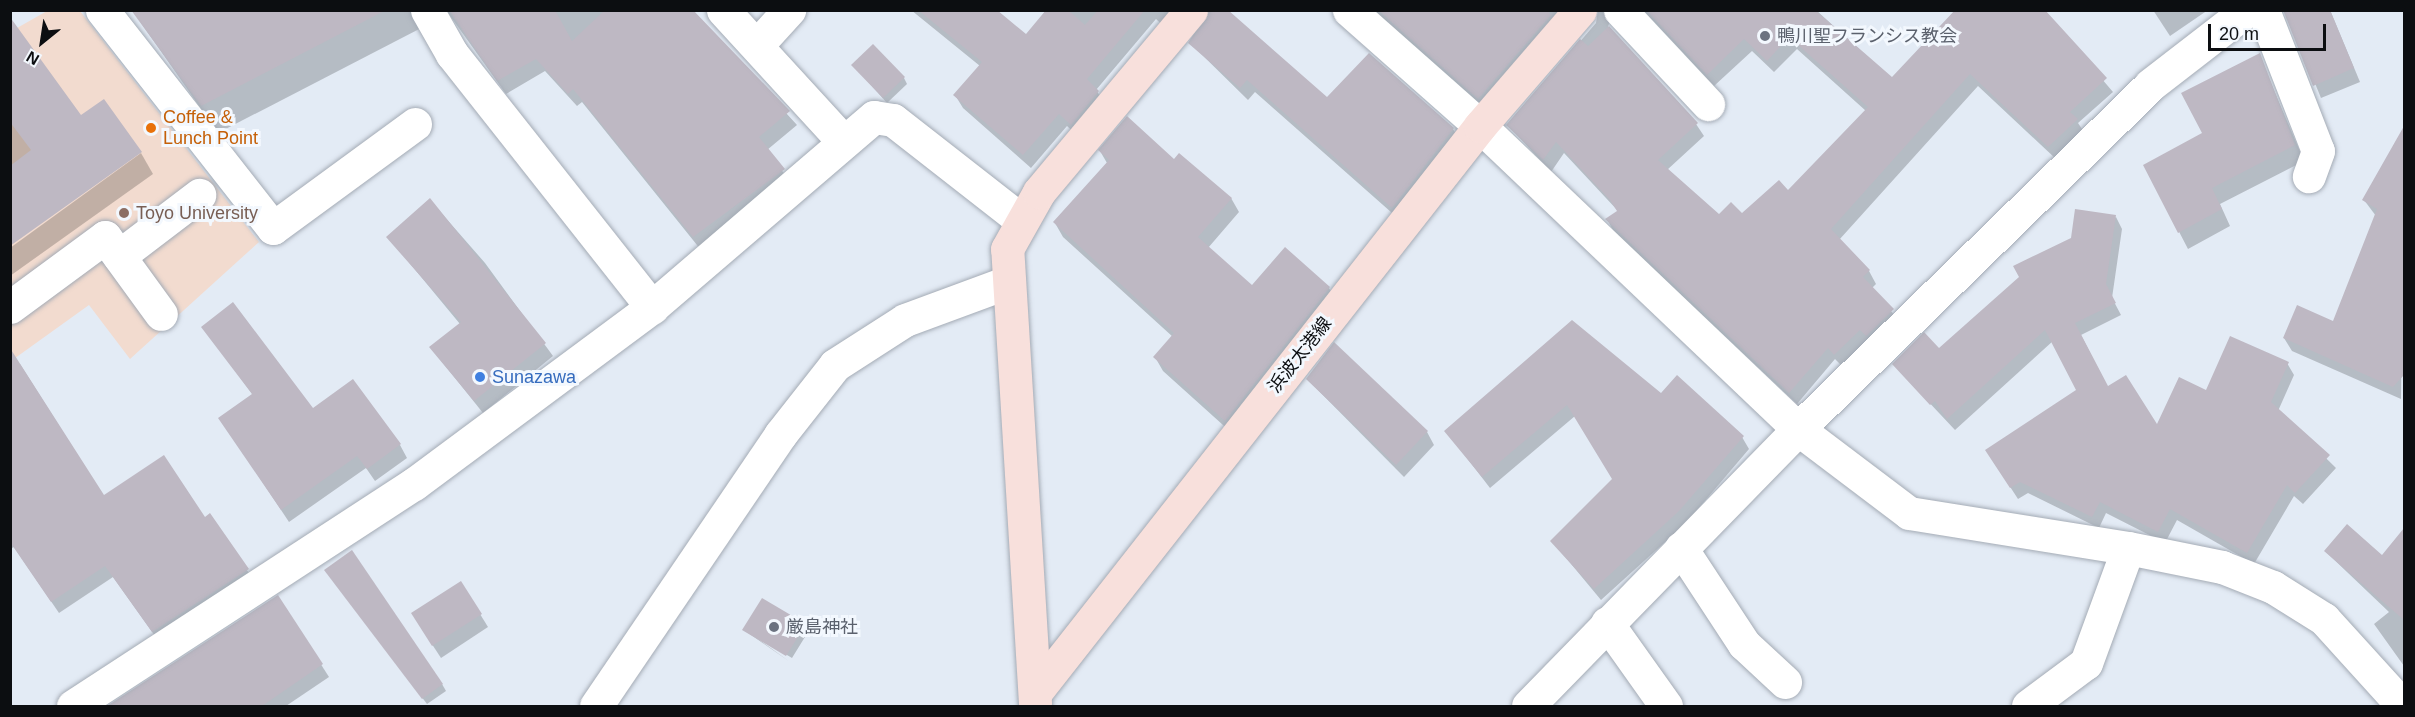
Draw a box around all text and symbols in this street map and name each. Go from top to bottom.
north arrow [12,12,72,72]
scale bar [2211,12,2330,50]
text: 20 m [2219,24,2259,44]
place label: 鴨川聖フランシス教会 [1777,25,1957,47]
marker: 鴨川聖フランシス教会 [1758,29,1772,43]
text: N [23,48,42,68]
place label: Coffee & Lunch Point [163,107,258,150]
marker: Coffee & Lunch Point [144,121,158,135]
place label: Toyo University [136,202,258,224]
marker: Toyo University [117,206,131,220]
street label: 浜波太港線 [1264,313,1336,397]
place label: Sunazawa [492,366,576,388]
marker: Sunazawa [473,370,487,384]
place label: 厳島神社 [786,616,858,638]
marker: 厳島神社 [767,620,781,634]

